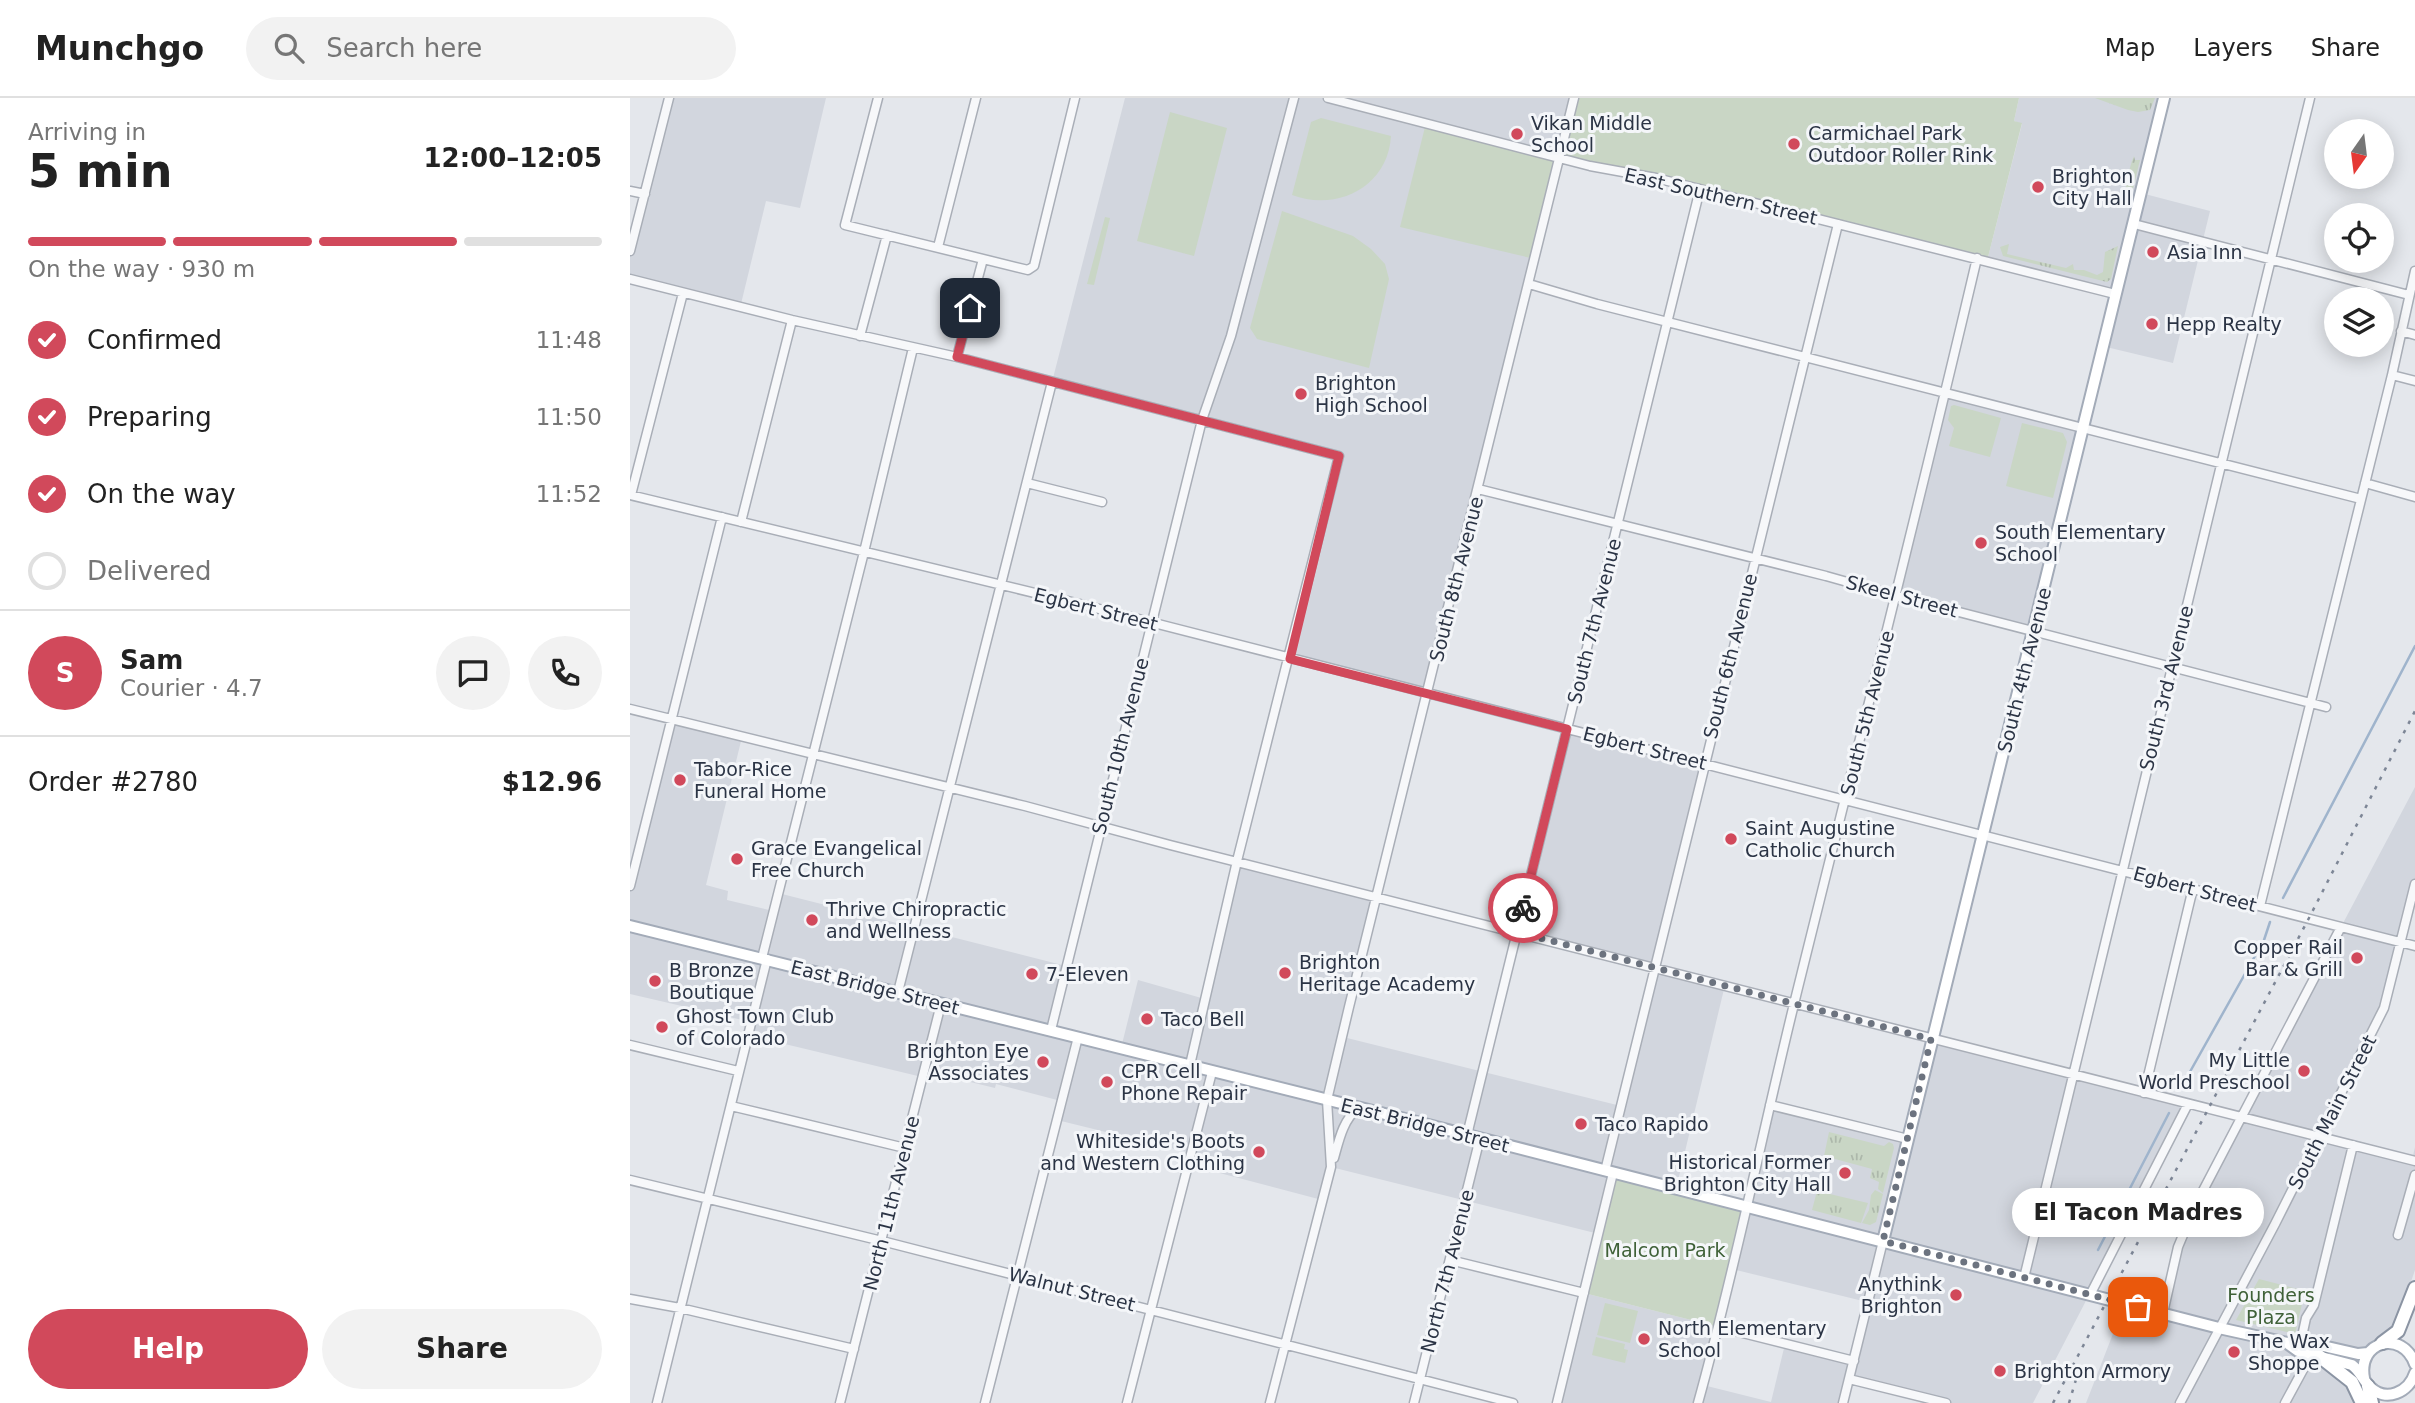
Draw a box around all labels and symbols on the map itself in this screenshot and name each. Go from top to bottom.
place label: Vikan Middle School [1531,112,1652,156]
north arrow [2324,119,2394,189]
place label: Carmichael Park Outdoor Roller Rink [1808,122,1993,166]
marker: Vikan Middle School [1509,126,1525,142]
marker: Carmichael Park Outdoor Roller Rink [1786,136,1802,152]
street label: East Southern Street [1622,163,1820,229]
place label: Brighton City Hall [2052,165,2133,209]
marker: Brighton City Hall [2030,179,2046,195]
place label: Asia Inn [2167,241,2243,263]
marker: Asia Inn [2145,244,2161,260]
pin [940,278,1000,338]
place label: Hepp Realty [2166,313,2282,335]
marker: Hepp Realty [2144,316,2160,332]
place label: Brighton High School [1315,372,1428,416]
marker: Brighton High School [1293,386,1309,402]
street label: South 8th Avenue [1425,494,1487,664]
place label: South Elementary School [1995,521,2166,565]
marker: South Elementary School [1973,535,1989,551]
street label: South 7th Avenue [1563,536,1625,706]
street label: South 6th Avenue [1699,571,1761,741]
street label: Skeel Street [1844,571,1960,621]
street label: Egbert Street [1032,583,1160,635]
street label: South 4th Avenue [1993,585,2055,755]
street label: South 3rd Avenue [2135,603,2197,773]
street label: South 5th Avenue [1836,628,1898,798]
street label: South 10th Avenue [1087,655,1153,837]
street label: Egbert Street [1581,722,1709,774]
place label: Tabor-Rice Funeral Home [693,758,827,802]
marker: Tabor-Rice Funeral Home [672,772,688,788]
place label: Saint Augustine Catholic Church [1745,817,1895,861]
marker: Saint Augustine Catholic Church [1723,831,1739,847]
place label: Grace Evangelical Free Church [751,837,922,881]
marker: Grace Evangelical Free Church [729,851,745,867]
street label: Egbert Street [2131,862,2259,916]
courier [1488,873,1558,943]
place label: Thrive Chiropractic and Wellness [825,898,1006,942]
marker: Thrive Chiropractic and Wellness [804,912,820,928]
place label: Copper Rail Bar & Grill [2233,936,2343,980]
marker: Copper Rail Bar & Grill [2349,950,2365,966]
place label: Brighton Heritage Academy [1299,951,1475,995]
street label: East Bridge Street [789,955,961,1019]
place label: B Bronze Boutique [669,959,754,1003]
place label: 7-Eleven [1046,963,1129,985]
marker: Brighton Heritage Academy [1277,965,1293,981]
marker: 7-Eleven [1024,966,1040,982]
marker: B Bronze Boutique [647,973,663,989]
place label: Ghost Town Club of Colorado [676,1005,834,1049]
place label: Taco Bell [1160,1008,1245,1030]
marker: Taco Bell [1139,1011,1155,1027]
marker: Ghost Town Club of Colorado [654,1019,670,1035]
street label: South Main Street [2284,1031,2380,1193]
place label: Brighton Eye Associates [907,1040,1029,1084]
place label: My Little World Preschool [2138,1049,2290,1093]
marker: Brighton Eye Associates [1035,1054,1051,1070]
place label: CPR Cell Phone Repair [1121,1060,1247,1104]
marker: My Little World Preschool [2296,1063,2312,1079]
marker: CPR Cell Phone Repair [1099,1074,1115,1090]
street label: East Bridge Street [1339,1093,1511,1157]
street label: North 11th Avenue [859,1113,923,1293]
place label: Taco Rapido [1594,1113,1709,1135]
marker: Taco Rapido [1573,1116,1589,1132]
place label: Whiteside's Boots and Western Clothing [1040,1130,1245,1174]
marker: Whiteside's Boots and Western Clothing [1251,1144,1267,1160]
place label: Historical Former Brighton City Hall [1664,1151,1831,1195]
marker: Historical Former Brighton City Hall [1837,1165,1853,1181]
street label: North 7th Avenue [1416,1187,1478,1355]
callout: El Tacon Madres [2012,1188,2264,1237]
park label: Malcom Park [1605,1239,1726,1261]
street label: Walnut Street [1006,1263,1138,1315]
place label: Anythink Brighton [1858,1273,1942,1317]
pin [2108,1277,2168,1337]
park label: Founders Plaza [2227,1284,2315,1328]
marker: Anythink Brighton [1948,1287,1964,1303]
place label: North Elementary School [1658,1317,1827,1361]
place label: The Wax Shoppe [2247,1330,2330,1374]
marker: North Elementary School [1636,1331,1652,1347]
marker: The Wax Shoppe [2226,1344,2242,1360]
place label: Brighton Armory [2014,1360,2171,1382]
marker: Brighton Armory [1992,1363,2008,1379]

